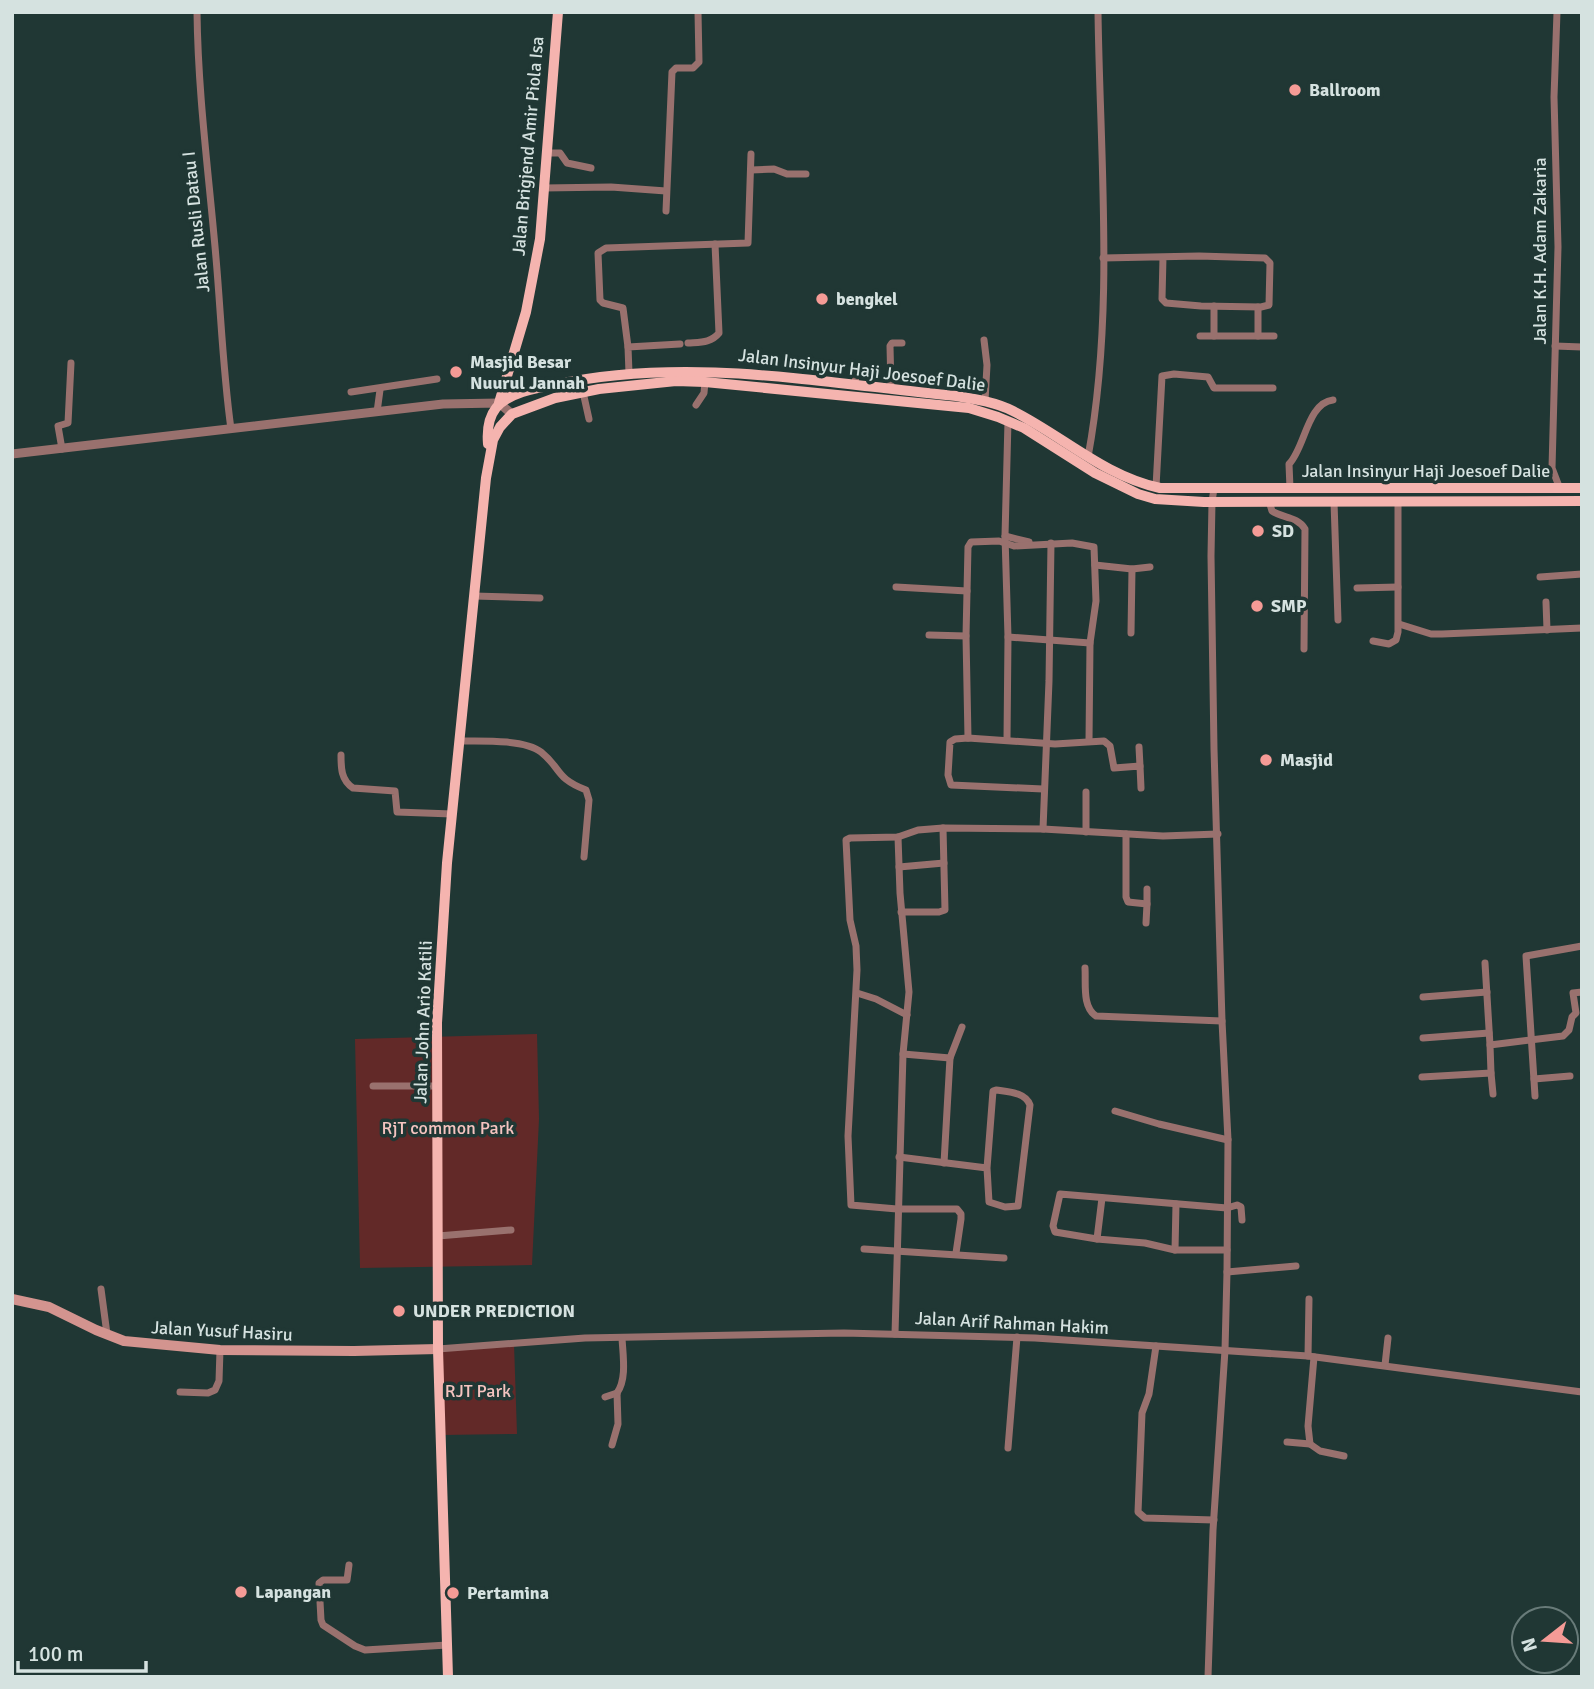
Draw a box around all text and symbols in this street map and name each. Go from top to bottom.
street label: Jalan Brigjend Amir Piola Isa [507,35,549,257]
place label: Ballroom [1309,79,1381,101]
marker: Ballroom [1287,82,1303,98]
street label: Jalan Rusli Datau I [178,150,214,294]
street label: Jalan K.H. Adam Zakaria [1529,157,1551,345]
place label: bengkel [836,288,898,310]
marker: bengkel [814,291,830,307]
street label: Jalan Insinyur Haji Joesoef Dalie [737,344,987,396]
place label: Masjid Besar Nuurul Jannah [470,351,585,394]
marker: Masjid Besar Nuurul Jannah [448,364,464,380]
street label: Jalan Insinyur Haji Joesoef Dalie [1302,460,1550,482]
place label: SD [1272,520,1294,542]
marker: SD [1250,523,1266,539]
place label: SMP [1271,595,1307,617]
marker: SMP [1249,598,1265,614]
place label: Masjid [1280,749,1333,771]
marker: Masjid [1258,752,1274,768]
street label: Jalan John Ario Katili [409,940,437,1104]
park label: RjT common Park [382,1117,514,1139]
place label: UNDER PREDICTION [413,1300,575,1322]
marker: UNDER PREDICTION [391,1303,407,1319]
street label: Jalan Arif Rahman Hakim [915,1307,1109,1339]
street label: Jalan Yusuf Hasiru [151,1316,293,1346]
park label: RJT Park [445,1380,511,1402]
place label: Lapangan [255,1581,331,1603]
place label: Pertamina [467,1582,549,1604]
marker: Lapangan [233,1584,249,1600]
marker: Pertamina [445,1585,461,1601]
north arrow [1510,1605,1580,1675]
scale bar [18,1630,145,1674]
text: N [1516,1635,1543,1655]
text: 100 m [28,1641,83,1667]

